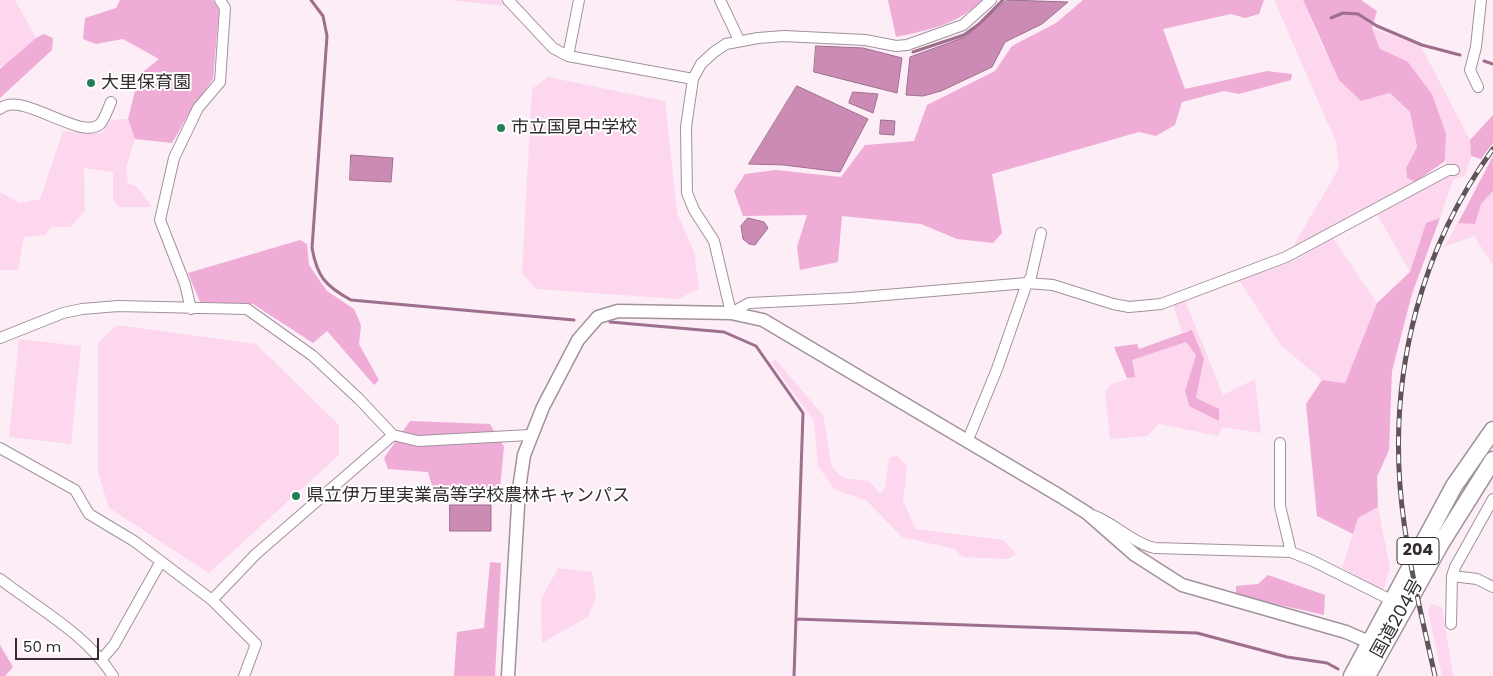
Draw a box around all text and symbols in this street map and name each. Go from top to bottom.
place label: 大里保育園 [101,72,191,94]
marker: 大里保育園 [85,77,97,89]
place label: 市立国見中学校 [511,117,637,139]
marker: 市立国見中学校 [495,122,507,134]
place label: 県立伊万里実業高等学校農林キャンパス [306,485,630,507]
marker: 県立伊万里実業高等学校農林キャンパス [290,490,302,502]
road number: 204 [1397,538,1439,564]
street label: 国道204号 [1367,576,1429,662]
scale bar [18,628,101,660]
text: 50 m [23,636,61,657]

